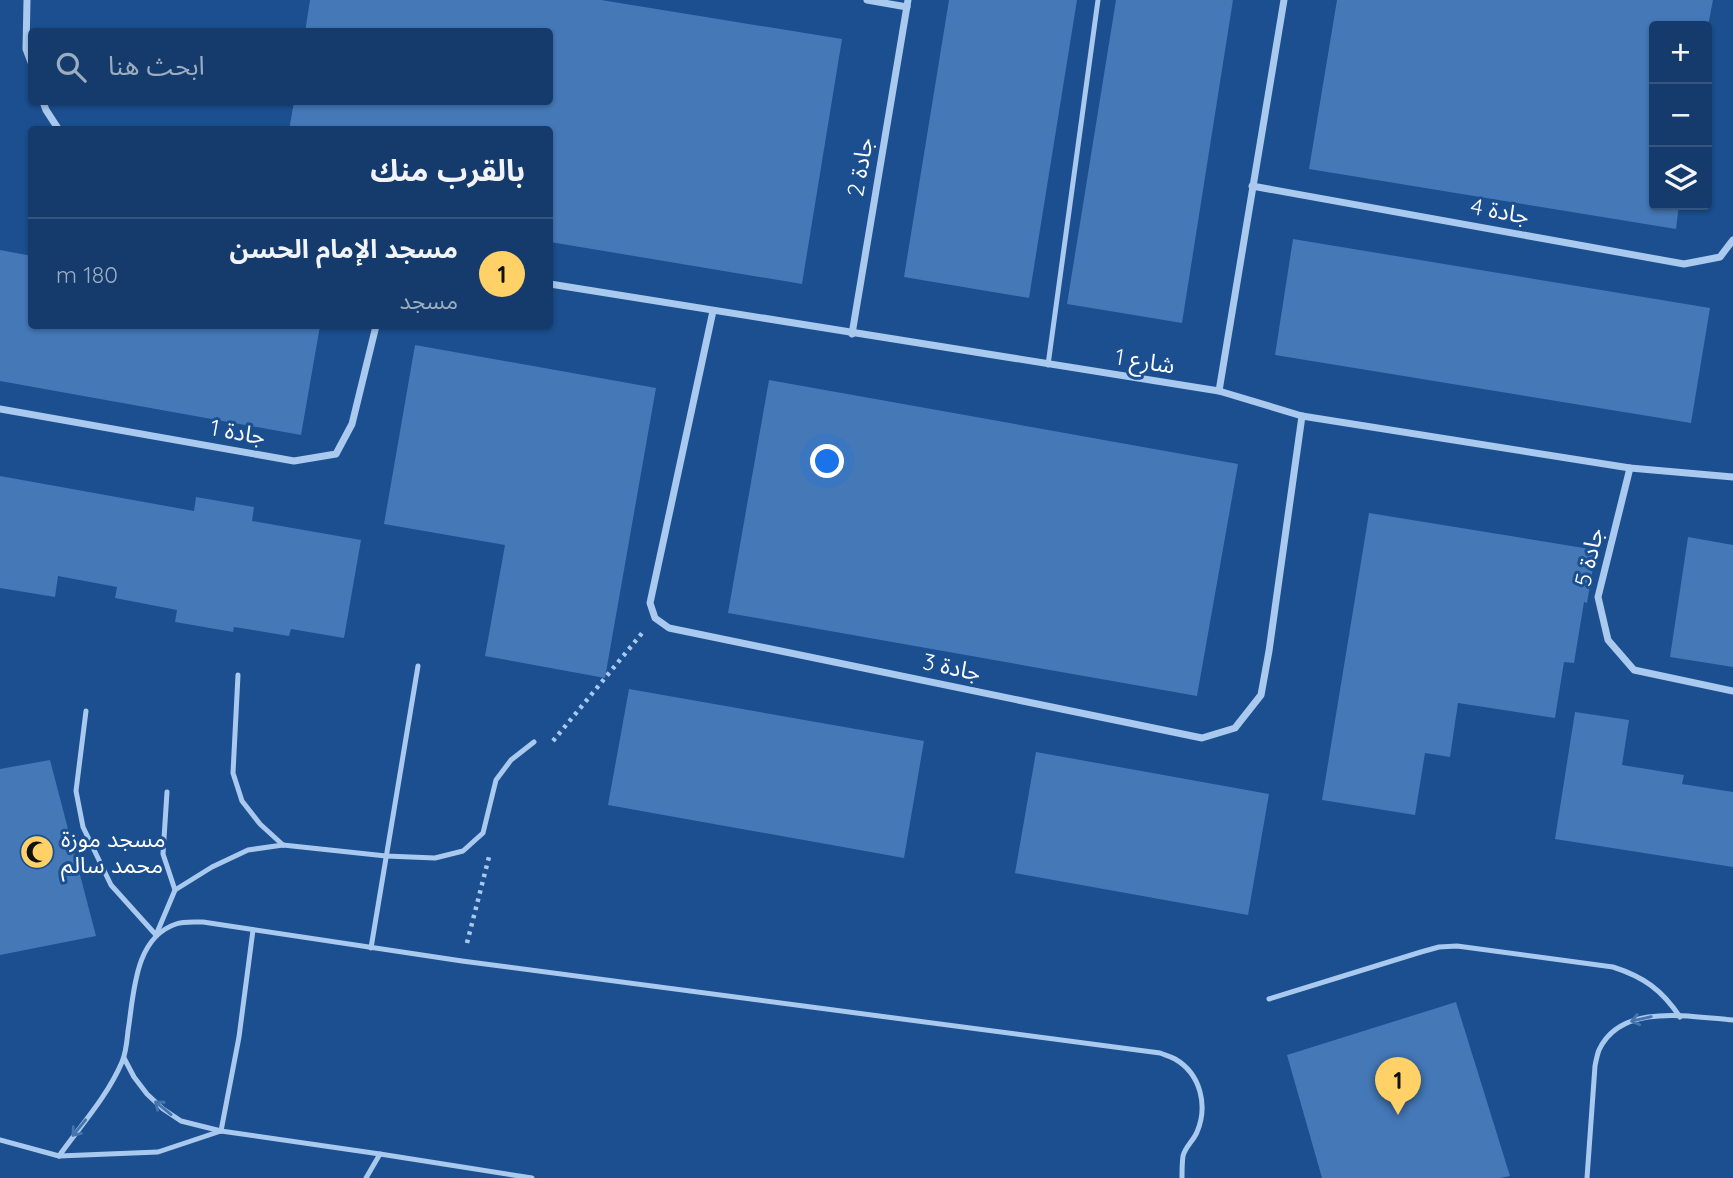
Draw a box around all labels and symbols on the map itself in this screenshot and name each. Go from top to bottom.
street label: جادة 2 [840,135,879,199]
street label: جادة 4 [1469,191,1532,230]
street label: شارع 1 [1113,342,1177,382]
street label: جادة 1 [208,412,268,451]
your location [810,444,844,478]
street label: جادة 5 [1568,525,1609,589]
street label: جادة 3 [920,646,984,687]
place label: مسجد موزة محمد سالم [61,824,166,882]
mosque icon: مسجد موزة محمد سالم [18,833,56,871]
one-way arrow [1630,1013,1653,1027]
pin: 1 [1375,1057,1421,1115]
one-way arrow [155,1100,173,1115]
one-way arrow [72,1119,87,1137]

